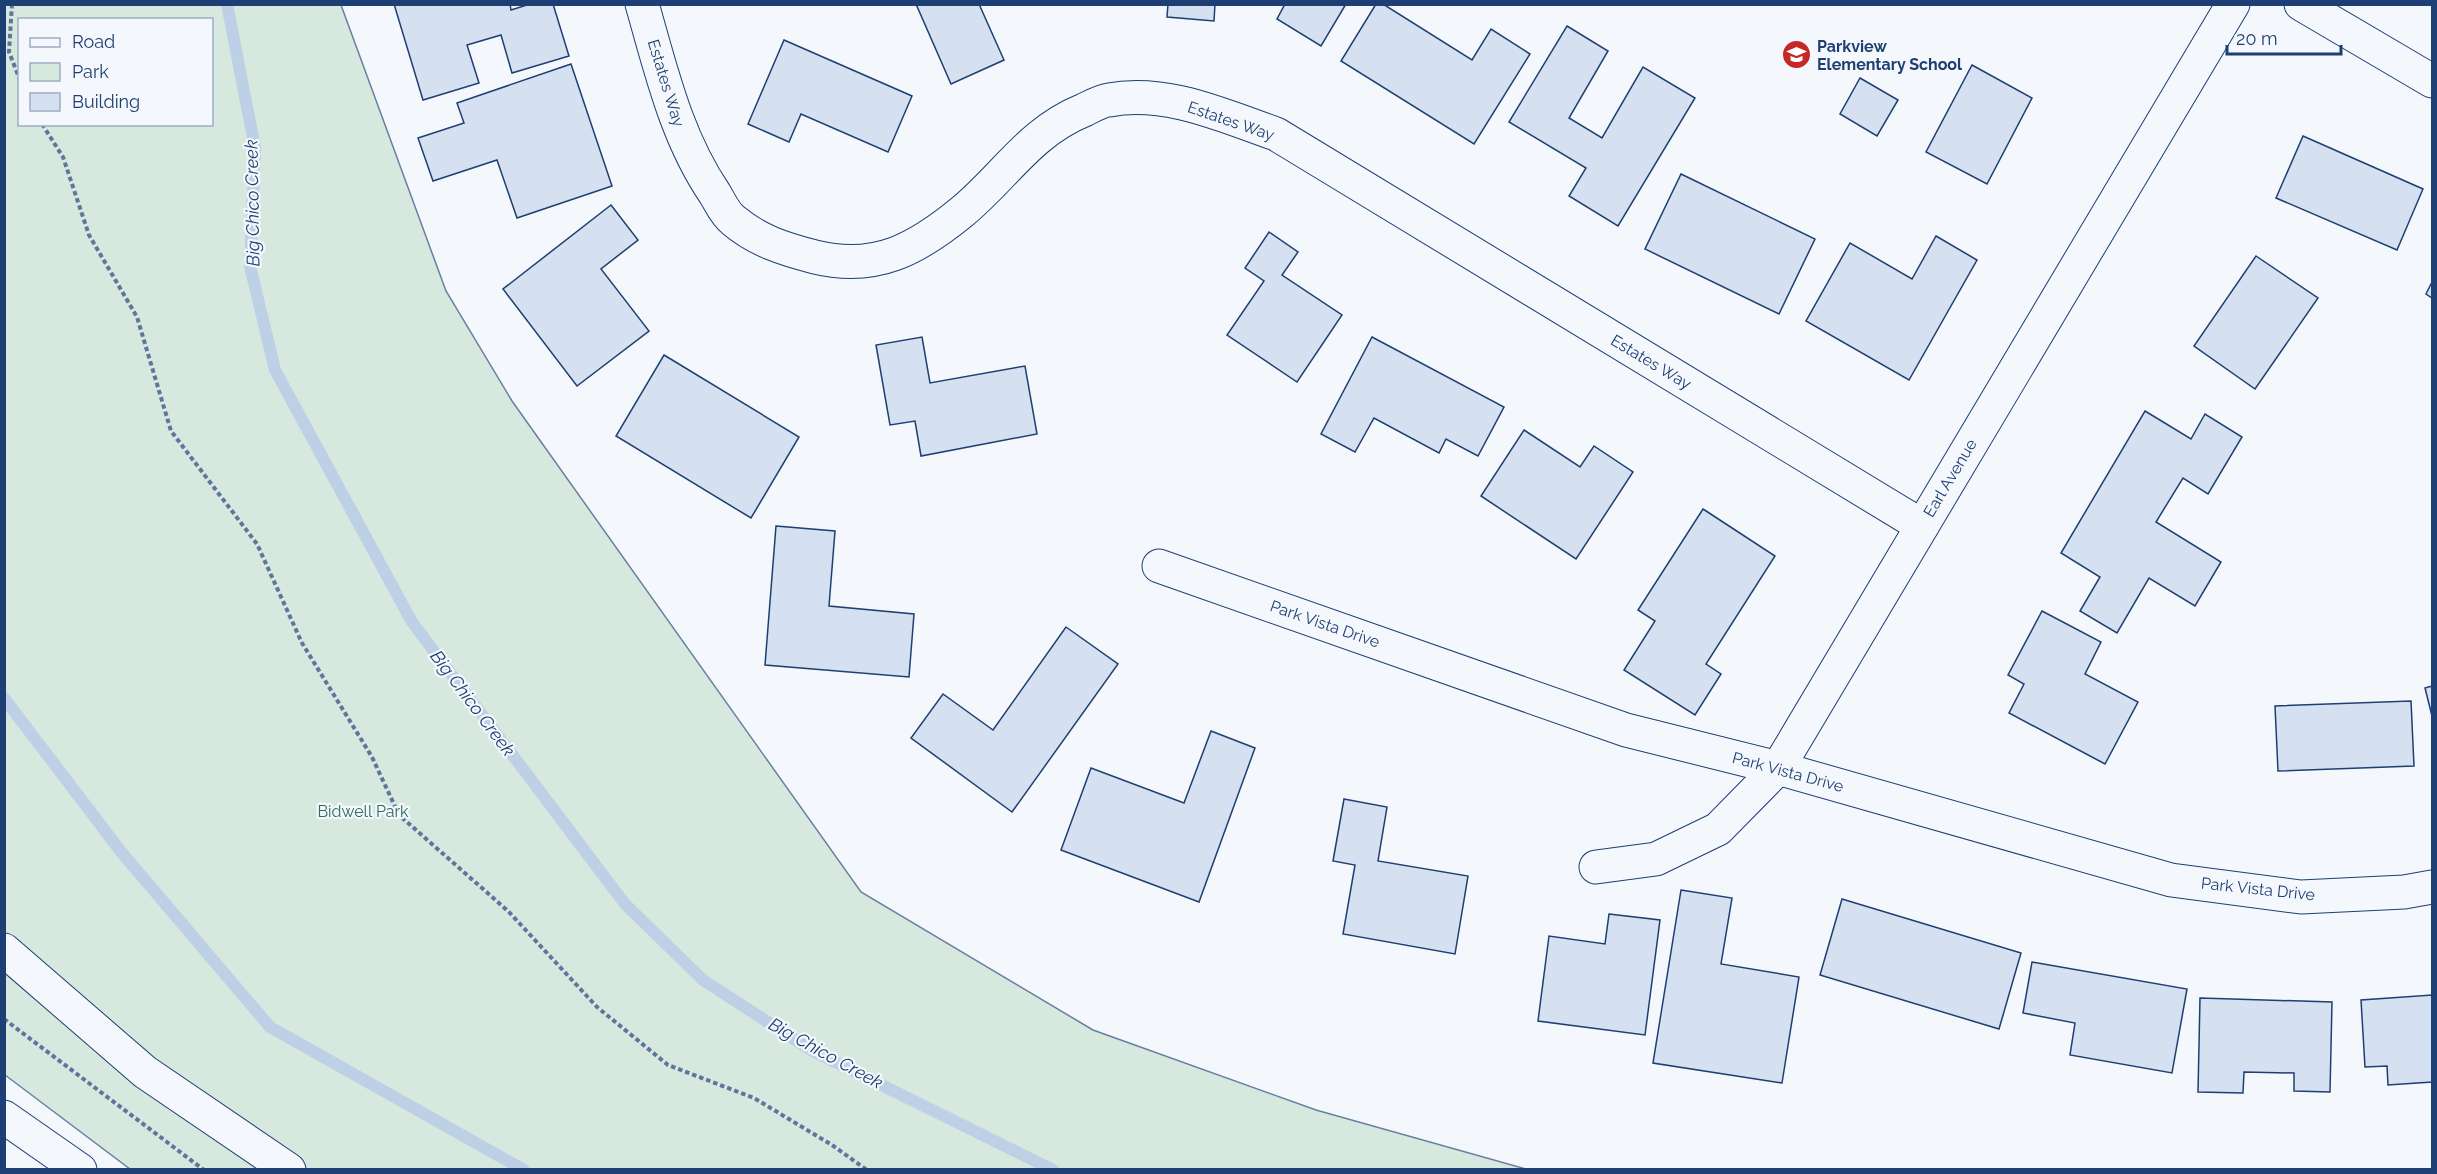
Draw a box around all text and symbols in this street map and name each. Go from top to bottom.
legend [18,18,213,126]
scale bar [2227,18,2341,56]
text: 20 m [2236,28,2278,49]
text: Road [72,31,115,52]
street label: Estates Way [644,37,688,129]
place label: Parkview Elementary School [1817,37,1963,74]
school or university icon: Parkview Elementary School [1780,39,1812,71]
text: Park [72,61,109,82]
text: Building [72,91,140,112]
street label: Estates Way [1185,97,1277,145]
water label: Big Chico Creek [240,139,264,267]
street label: Estates Way [1607,331,1695,394]
street label: Earl Avenue [1919,436,1981,520]
street label: Park Vista Drive [1268,596,1382,652]
water label: Big Chico Creek [426,646,520,760]
street label: Park Vista Drive [1730,748,1846,796]
park label: Bidwell Park [317,802,409,821]
street label: Park Vista Drive [2200,874,2316,904]
water label: Big Chico Creek [765,1013,887,1093]

